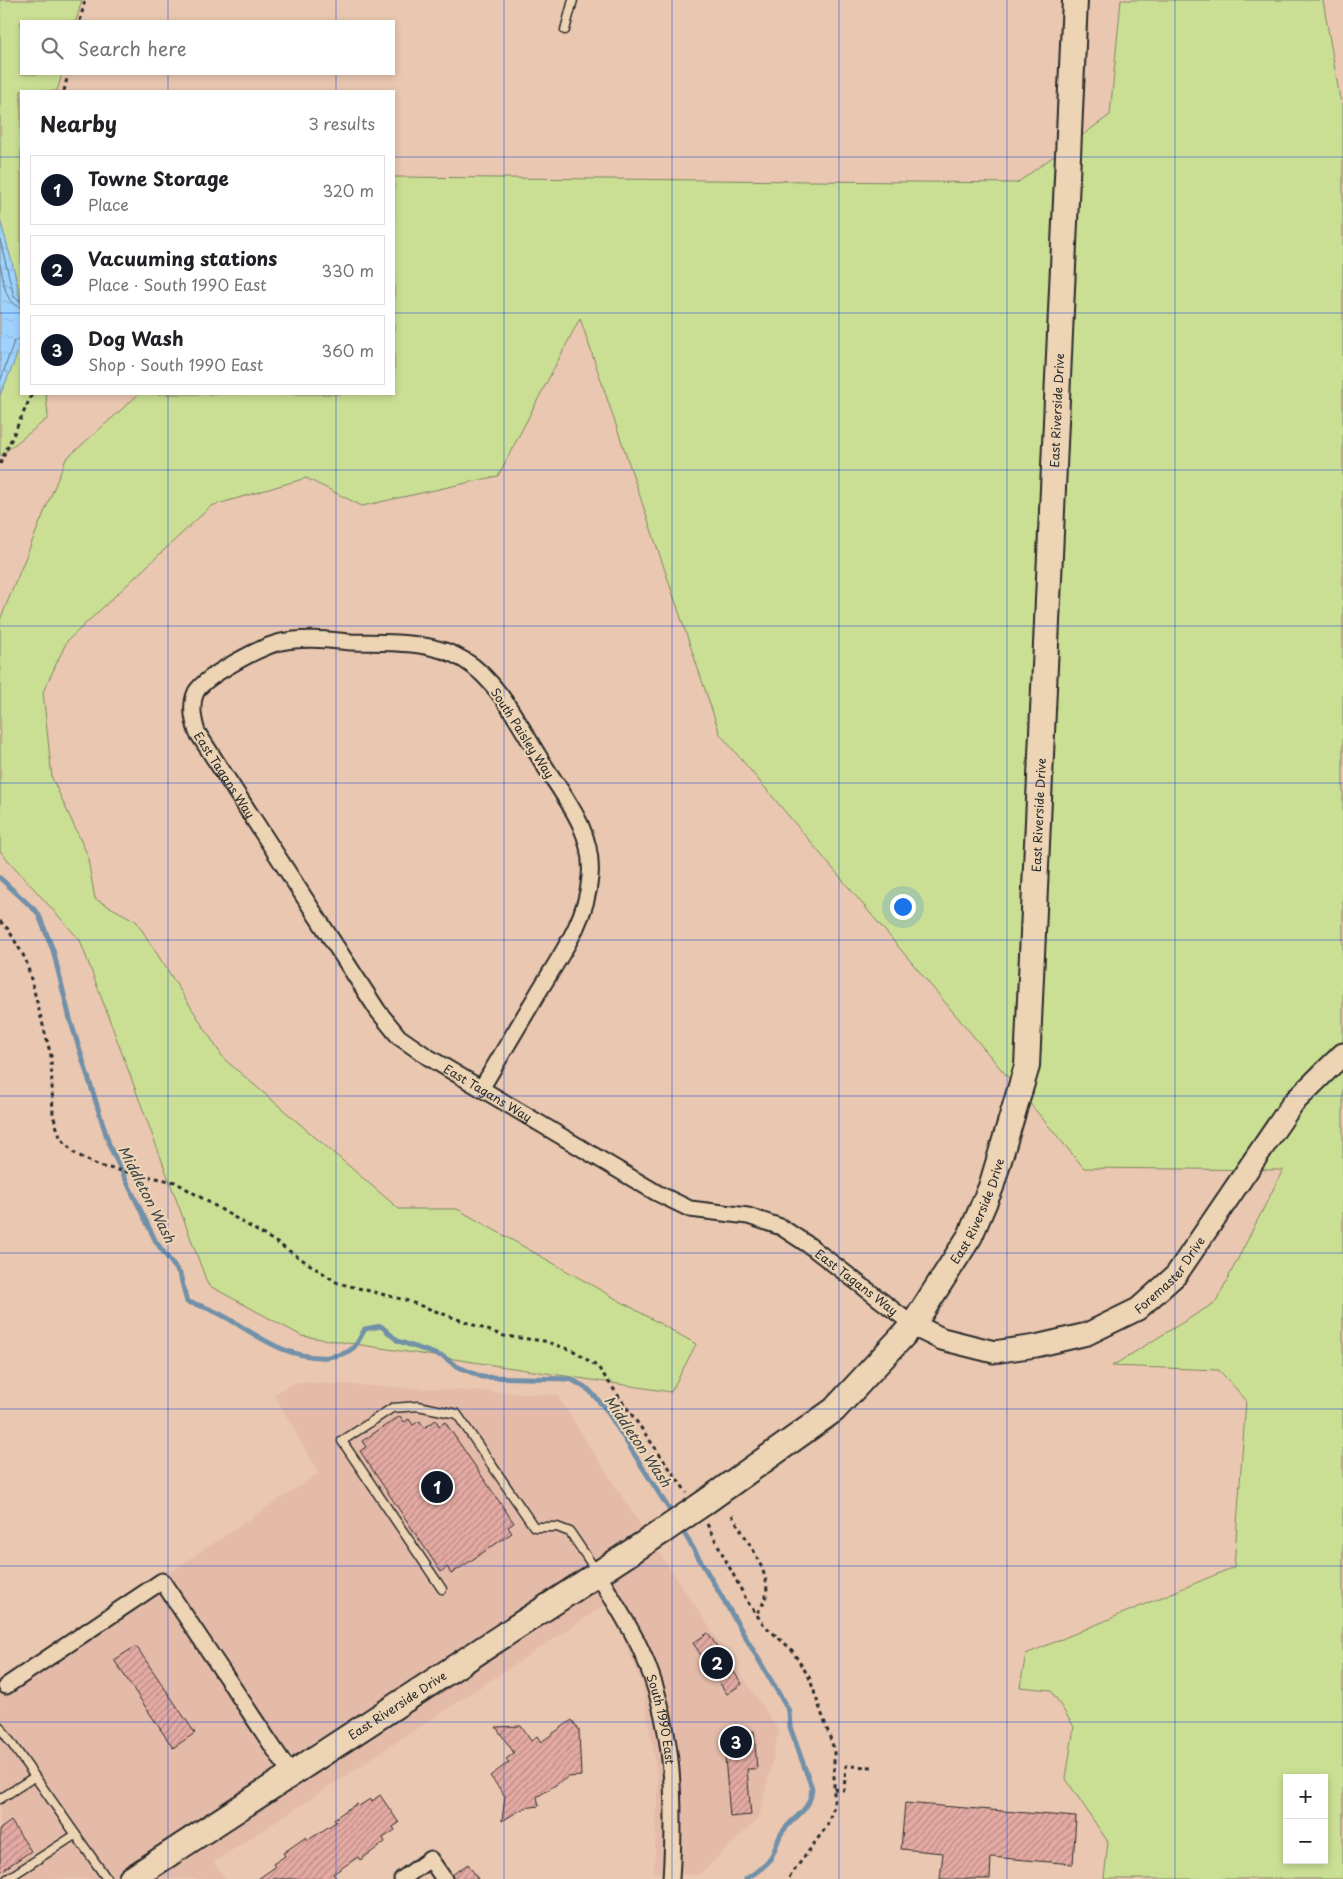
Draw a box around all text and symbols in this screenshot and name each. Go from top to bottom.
search box [20,20,395,75]
icon: search [38,34,66,62]
text: Search here [78,34,187,62]
text: Nearby [40,107,117,139]
text: 3 results [308,111,375,135]
text: Towne Storage [88,164,229,192]
text: 1 [53,178,61,202]
text: 320 m [323,178,374,202]
text: Place [88,192,129,216]
text: Vacuuming stations [88,244,277,272]
text: 2 [51,258,63,282]
text: 330 m [321,258,374,282]
text: Place · South 1990 East [88,272,267,296]
text: Dog Wash [88,324,184,352]
text: 3 [52,338,62,362]
text: 360 m [322,338,374,362]
text: Shop · South 1990 East [88,352,263,376]
street label: East Riverside Drive [1045,353,1068,468]
street label: South Paisley Way [487,684,559,782]
street label: East Tagans Way [190,728,260,822]
street label: East Riverside Drive [1027,758,1050,872]
your location [890,894,916,920]
street label: East Tagans Way [440,1059,536,1126]
water label: Middleton Wash [113,1142,181,1247]
street label: East Riverside Drive [946,1156,1008,1267]
street label: Foremaster Drive [1130,1233,1209,1318]
street label: East Tagans Way [812,1244,902,1320]
water label: Middleton Wash [600,1391,677,1492]
pin: 1 [421,1468,453,1506]
pin: 2 [701,1644,733,1682]
street label: East Riverside Drive [344,1666,450,1744]
street label: South 1990 East [643,1672,679,1765]
pin: 3 [720,1723,752,1761]
map controls [1283,1774,1328,1864]
button: + [1283,1774,1328,1819]
button: − [1283,1819,1328,1864]

